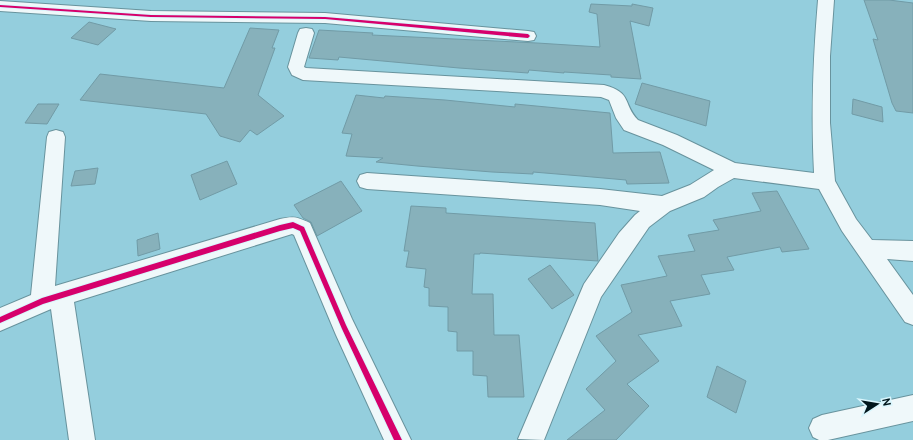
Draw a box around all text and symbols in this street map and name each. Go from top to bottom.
north arrow [857,384,897,424]
text: N [878,397,893,407]

